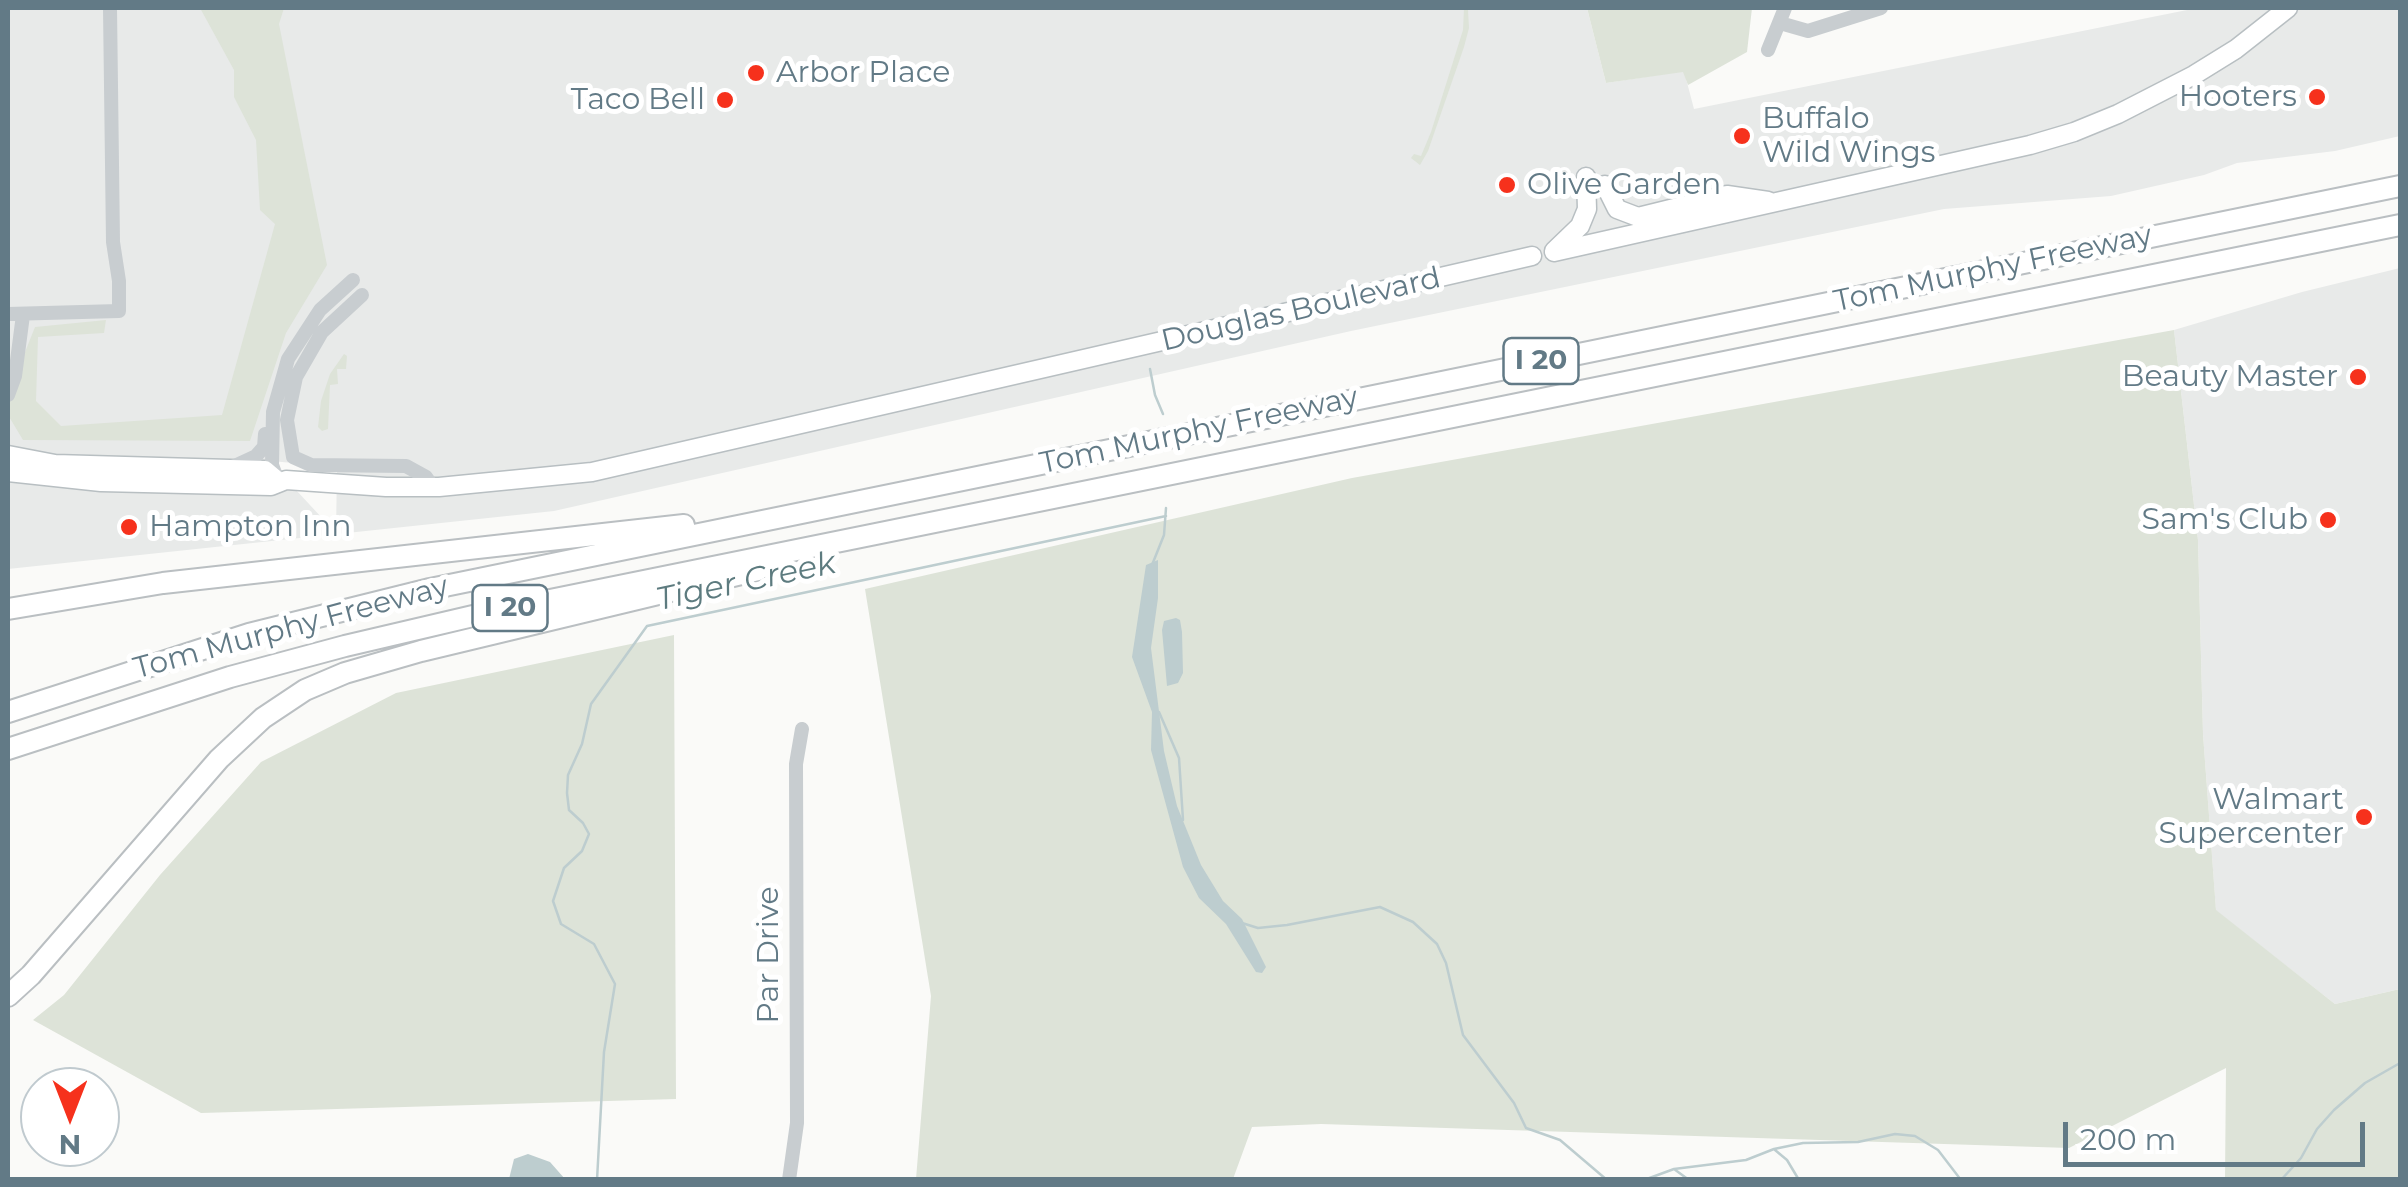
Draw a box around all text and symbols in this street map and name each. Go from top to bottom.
place label: Arbor Place [776,55,950,91]
marker: Arbor Place [745,62,767,84]
place label: Hooters [2179,79,2297,115]
place label: Taco Bell [571,82,705,118]
marker: Hooters [2306,86,2328,108]
marker: Taco Bell [714,89,736,111]
place label: Buffalo Wild Wings [1762,101,1935,172]
marker: Buffalo Wild Wings [1731,125,1753,147]
place label: Olive Garden [1527,167,1721,203]
marker: Olive Garden [1496,174,1518,196]
street label: Tom Murphy Freeway [1831,218,2155,320]
street label: Douglas Boulevard [1158,260,1444,360]
road number: I 20 [1504,338,1578,384]
place label: Beauty Master [2122,359,2338,395]
marker: Beauty Master [2347,366,2369,388]
street label: Tom Murphy Freeway [1037,380,1361,482]
place label: Sam's Club [2142,502,2308,538]
place label: Hampton Inn [149,509,351,545]
marker: Sam's Club [2317,509,2339,531]
marker: Hampton Inn [118,516,140,538]
water label: Tiger Creek [653,544,839,620]
street label: Tom Murphy Freeway [130,569,452,687]
road number: I 20 [472,585,548,631]
place label: Walmart Supercenter [2158,782,2344,852]
marker: Walmart Supercenter [2353,806,2375,828]
street label: Par Drive [751,886,787,1024]
north arrow [20,1067,120,1167]
scale bar [2068,1102,2370,1164]
text: 200 m [2080,1121,2176,1158]
text: N [59,1128,81,1162]

